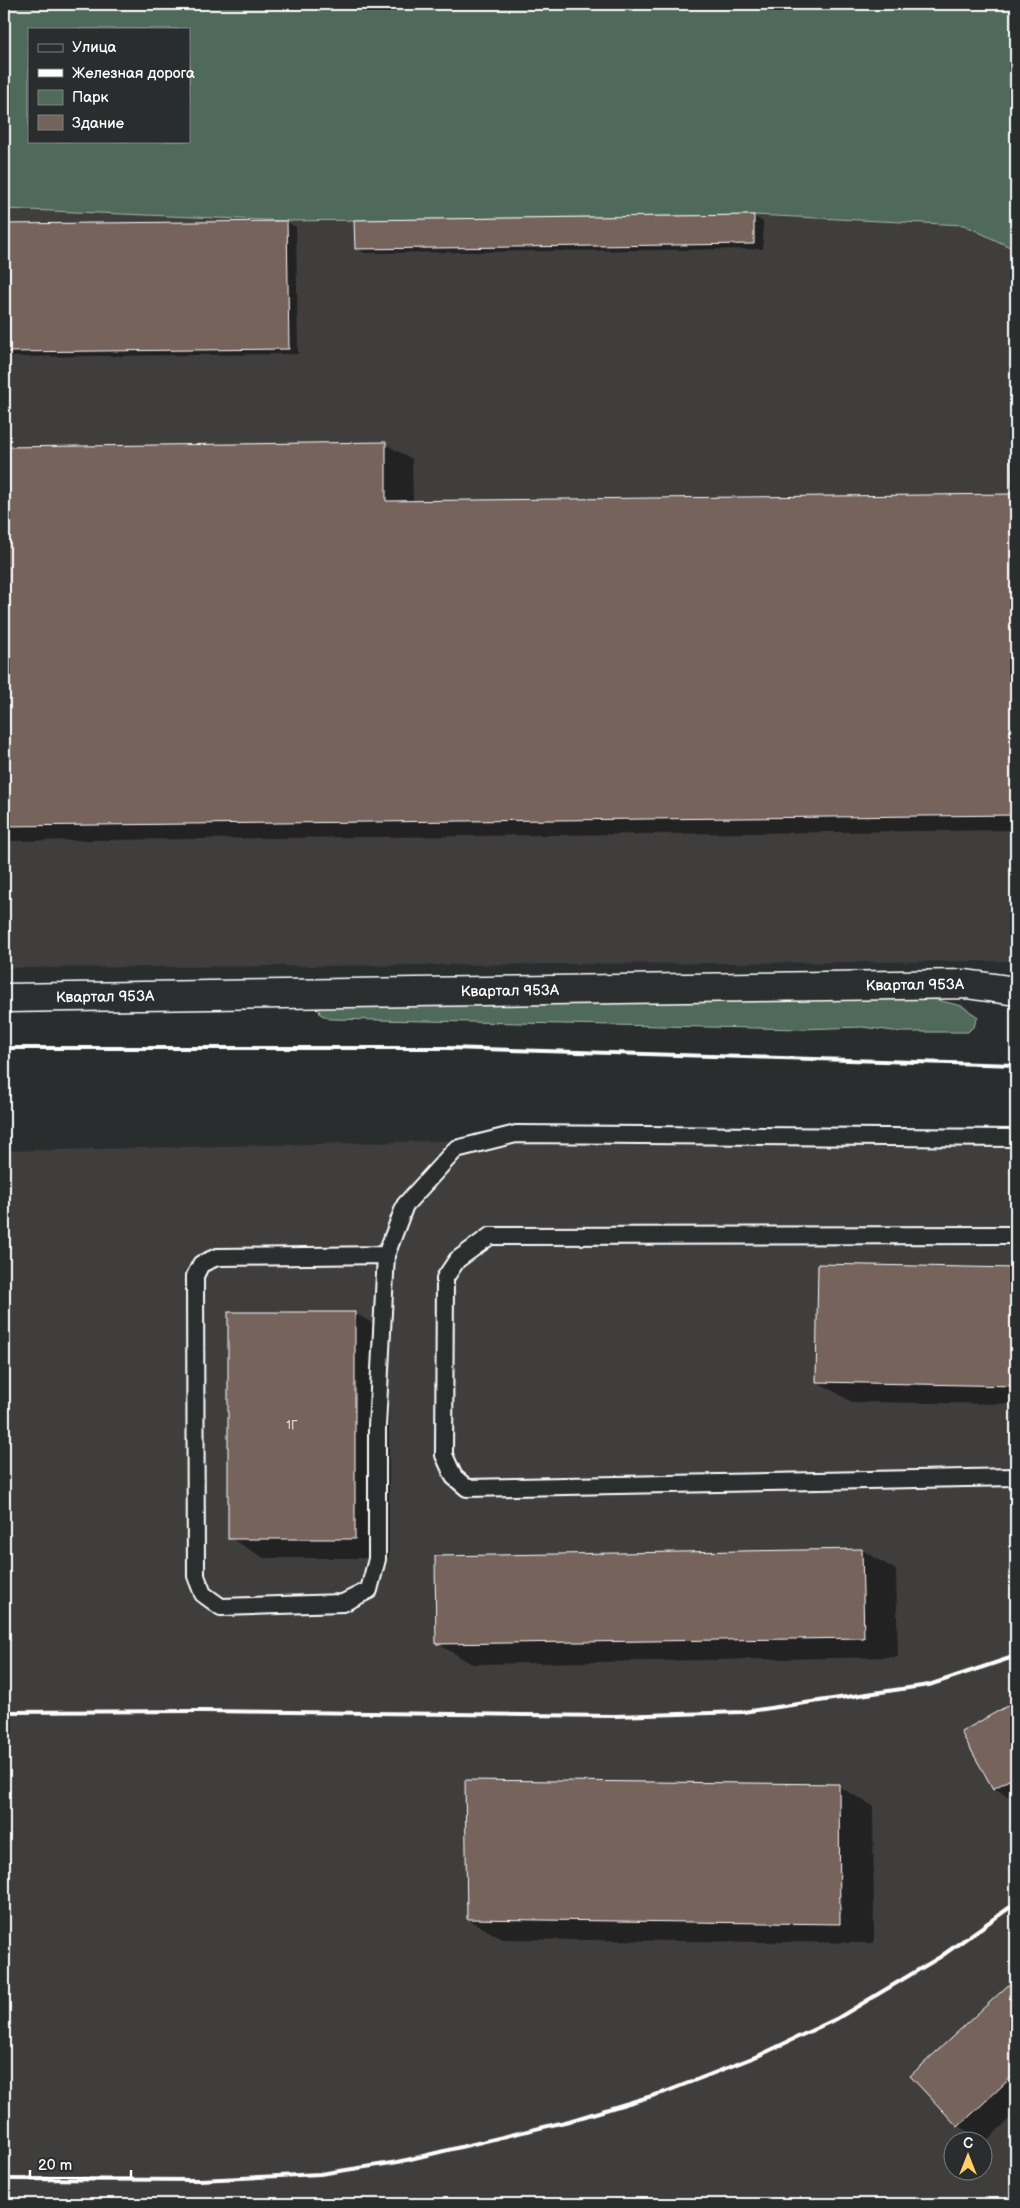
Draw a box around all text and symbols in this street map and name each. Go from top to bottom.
legend [28,28,190,142]
text: Улица [72,38,117,57]
text: Железная дорога [72,64,195,83]
text: Парк [72,88,109,107]
text: Здание [72,114,124,133]
street label: Квартал 953А [866,975,965,995]
street label: Квартал 953А [461,980,560,1001]
street label: Квартал 953А [56,986,155,1007]
house number: 1Г [286,1418,298,1433]
north arrow [942,2130,992,2180]
text: С [963,2135,973,2152]
scale bar [30,2148,131,2180]
text: 20 m [38,2156,72,2175]

